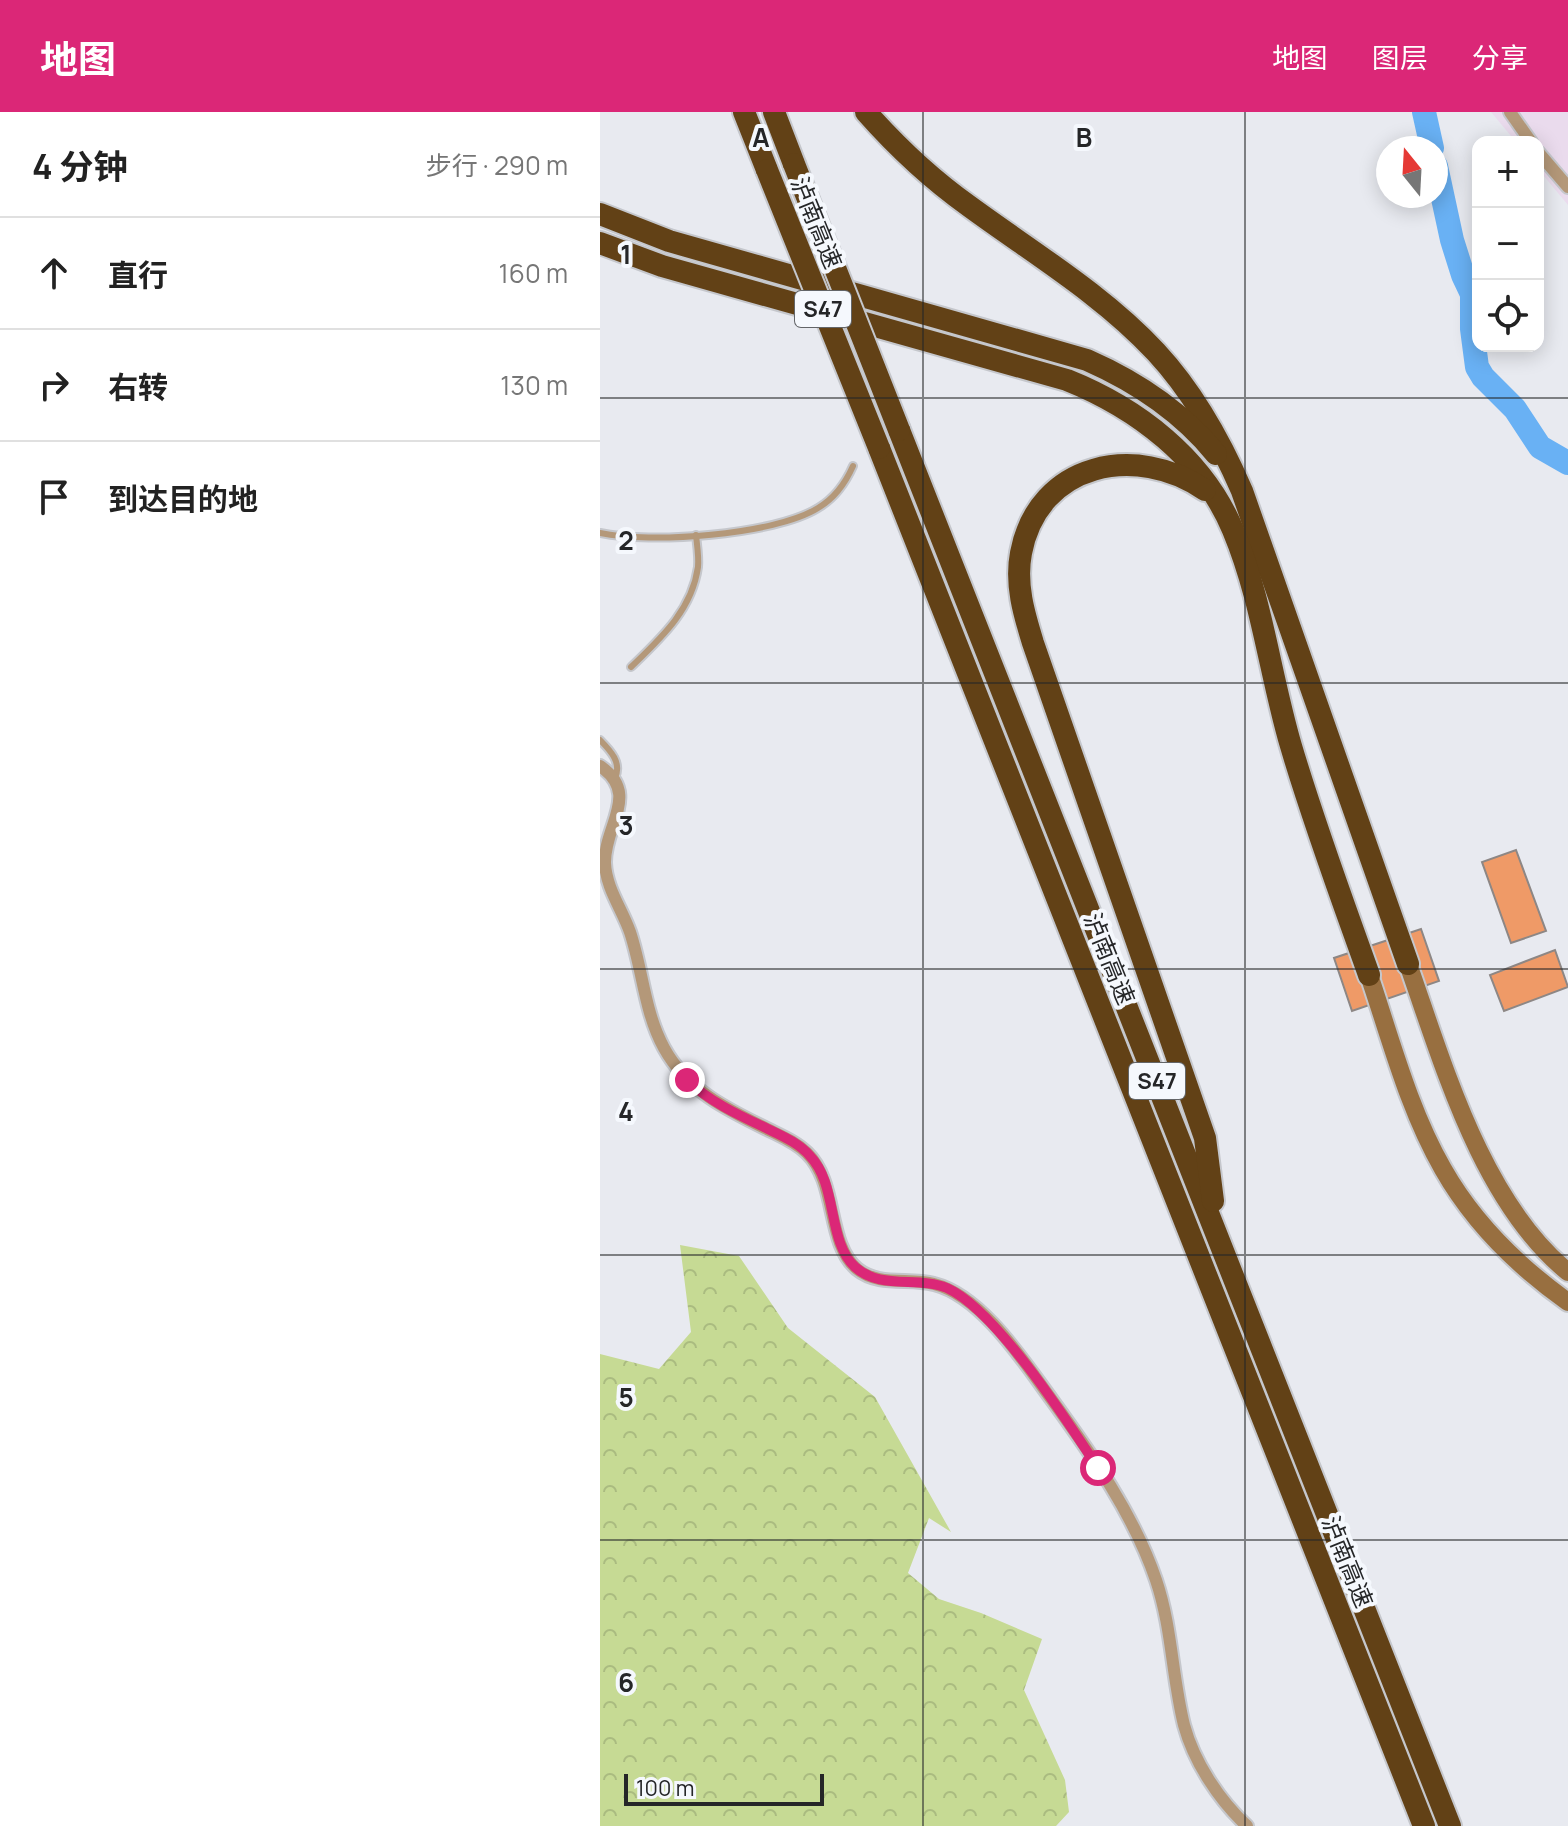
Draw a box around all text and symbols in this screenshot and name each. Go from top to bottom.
text: 地图 [40,32,116,84]
text: 地图 [1272,38,1328,76]
text: 图层 [1372,38,1428,76]
text: 分享 [1472,38,1528,76]
text: A [752,119,770,155]
text: B [1076,119,1092,155]
north arrow [1376,136,1448,208]
map controls [1472,136,1544,352]
button: + [1472,136,1544,208]
text: 4 分钟 [32,143,128,189]
text: 步行 · 290 m [426,147,568,183]
street label: 泸南高速 [784,172,851,273]
button: − [1472,208,1544,280]
text: 1 [620,236,632,272]
icon: ahead [32,251,76,295]
text: 直行 [108,254,168,295]
text: 160 m [499,255,568,291]
button: locate [1472,280,1544,352]
road number: S47 [795,291,851,327]
icon: right [32,363,76,407]
text: 右转 [108,366,168,407]
text: 130 m [500,367,568,403]
icon: arrive [32,475,76,519]
text: 到达目的地 [108,478,258,519]
text: 2 [618,522,634,558]
text: 3 [618,807,634,843]
street label: 泸南高速 [1077,908,1144,1009]
route end [669,1062,705,1098]
road number: S47 [1129,1063,1185,1099]
text: 4 [618,1093,634,1129]
text: 5 [618,1379,634,1415]
route start [1080,1450,1116,1486]
street label: 泸南高速 [1315,1511,1382,1612]
text: 6 [618,1664,634,1700]
scale bar [624,1770,824,1806]
text: 100 m [636,1773,694,1803]

